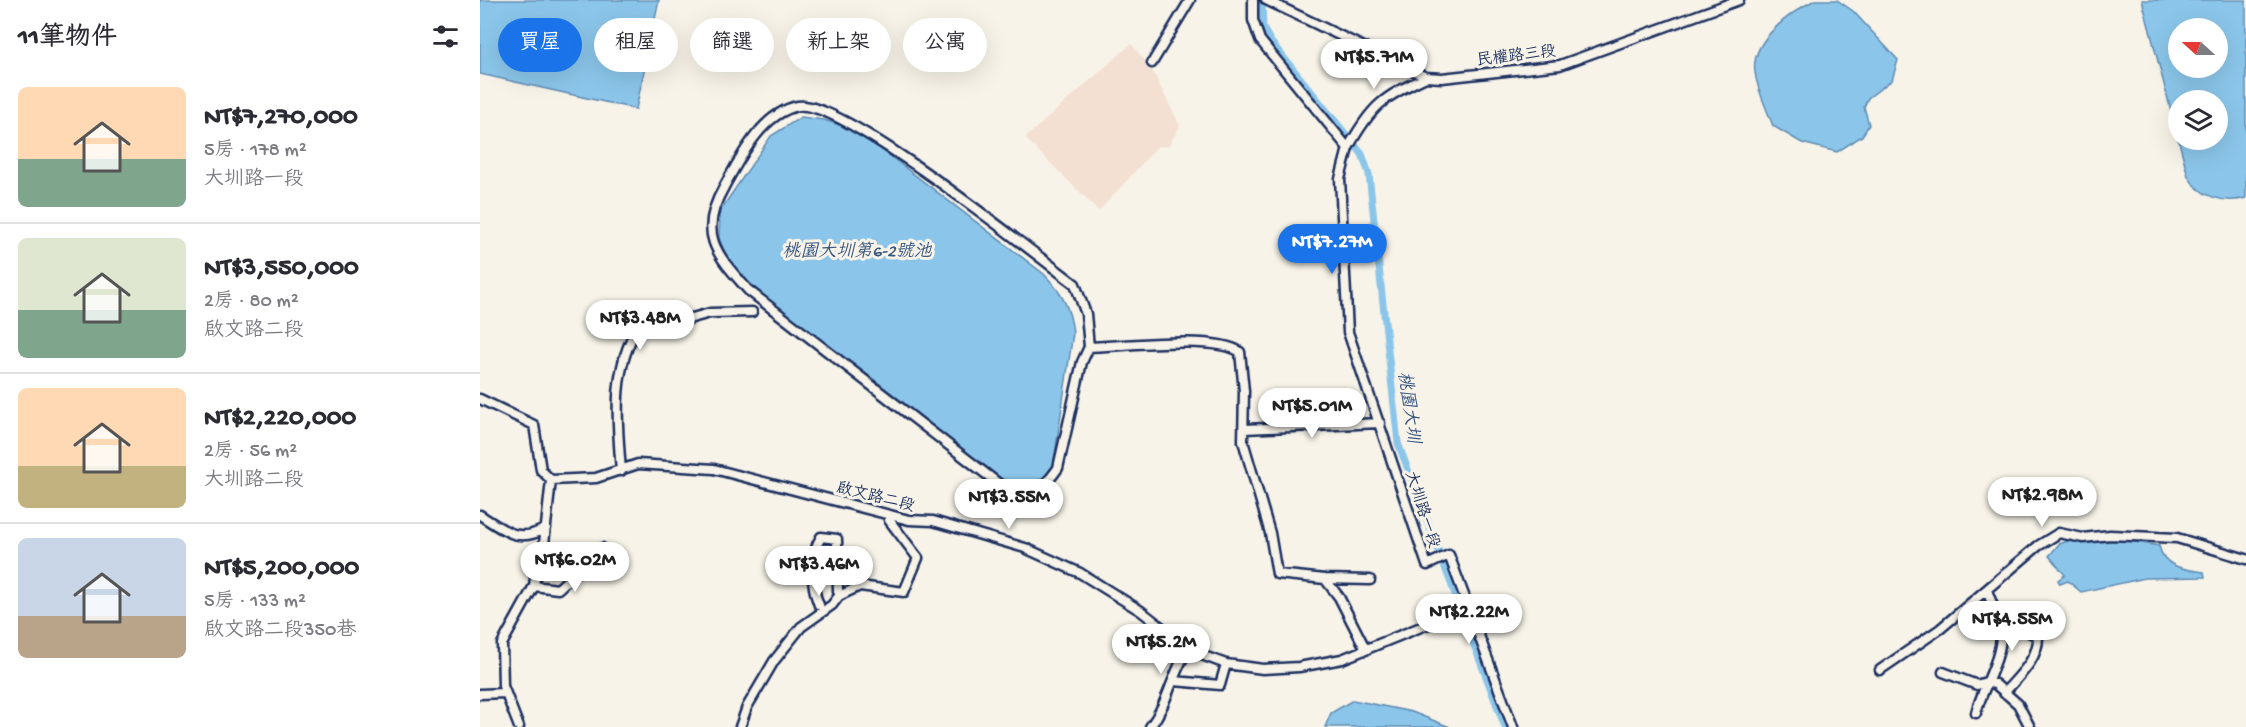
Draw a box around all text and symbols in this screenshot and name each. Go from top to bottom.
chip: 買屋 [498,18,582,72]
chip: 租屋 [594,18,678,72]
chip: 篩選 [690,18,774,72]
chip: 新上架 [786,18,891,72]
chip: 公寓 [903,18,987,72]
north arrow [2168,18,2228,78]
map controls [2168,18,2228,150]
icon: filters [429,20,462,53]
text: 11筆物件 [18,24,117,55]
pin: NT$5.71M [1312,39,1436,90]
street label: 民權路三段 [1475,41,1557,72]
text: NT$5.71M [1335,47,1413,70]
button: layers [2168,90,2228,150]
text: NT$7,270,000 [204,103,358,134]
icon: home [66,111,138,183]
text: 5房 · 178 m² [204,140,307,163]
text: 大圳路一段 [204,169,304,192]
pin: NT$7.27M [1270,224,1394,275]
text: NT$7.27M [1292,232,1372,255]
water label: 桃園大圳第6-2號池 [782,241,933,263]
text: NT$3,550,000 [204,254,359,285]
icon: home [66,262,138,334]
text: 2房 · 80 m² [204,291,299,314]
pin: NT$3.48M [578,300,702,351]
text: NT$3.48M [600,308,680,331]
text: 啟文路二段 [204,320,304,343]
water label: 桃園大圳 [1392,370,1424,446]
pin: NT$5.01M [1250,388,1374,439]
text: NT$5.01M [1272,396,1352,419]
text: NT$2,220,000 [204,404,356,435]
icon: home [66,412,138,484]
text: 2房 · 56 m² [204,441,297,464]
street label: 大圳路一段 [1399,468,1444,551]
text: 大圳路二段 [204,470,304,493]
pin: NT$2.98M [1980,477,2104,528]
street label: 啟文路二段 [834,478,917,517]
pin: NT$3.55M [947,479,1071,530]
text: NT$2.98M [2002,485,2082,508]
text: NT$3.55M [968,487,1050,510]
pin: NT$6.02M [513,542,637,593]
pin: NT$3.46M [757,546,881,597]
text: NT$6.02M [534,550,616,573]
text: NT$5,200,000 [204,554,359,585]
text: NT$3.46M [779,554,859,577]
icon: home [66,562,138,634]
text: 5房 · 133 m² [204,591,306,614]
pin: NT$2.22M [1407,594,1531,645]
pin: NT$4.55M [1950,601,2074,652]
text: NT$2.22M [1429,602,1509,625]
text: NT$4.55M [1972,609,2052,632]
text: 啟文路二段350巷 [204,620,356,643]
pin: NT$5.2M [1106,624,1216,675]
text: NT$5.2M [1126,632,1196,655]

